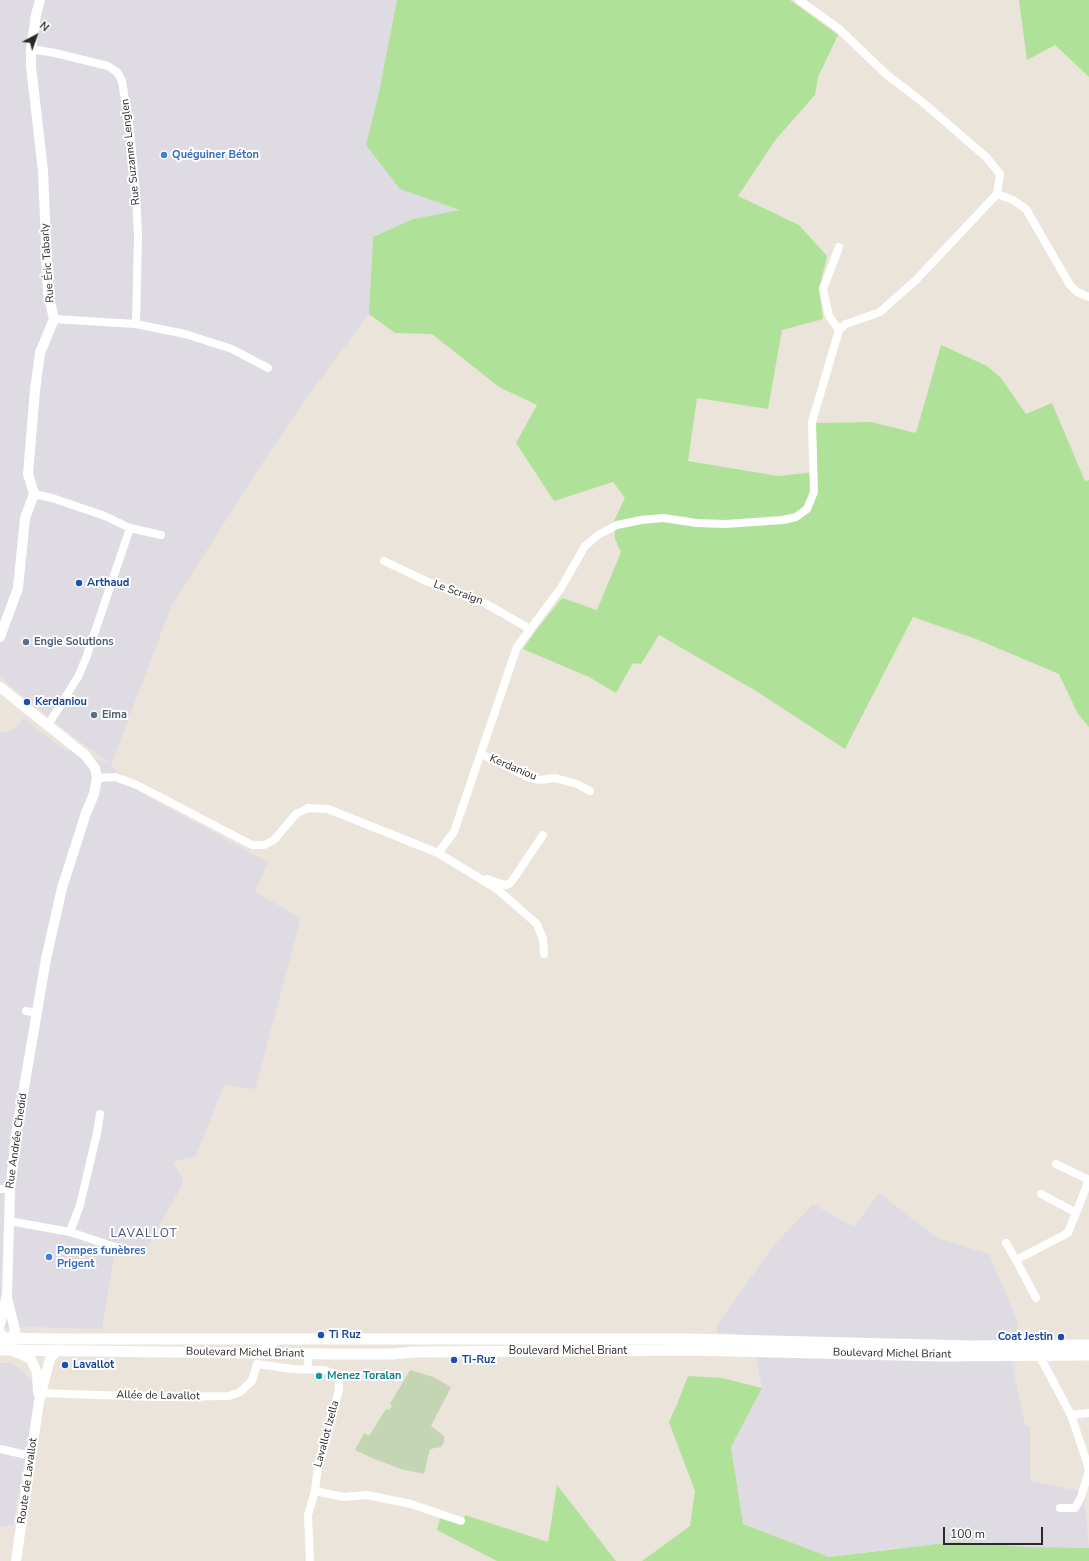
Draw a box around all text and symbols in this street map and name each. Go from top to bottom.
north arrow [16,16,56,56]
text: N [36,18,52,35]
street label: Rue Suzanne Lenglen [119,98,143,206]
place label: Quéguiner Béton [172,148,259,162]
marker: Quéguiner Béton [159,150,169,160]
street label: Rue Éric Tabarly [39,223,57,303]
place label: Arthaud [87,576,129,590]
marker: Arthaud [74,578,84,588]
street label: Le Scraign [432,578,484,608]
place label: Engie Solutions [34,635,114,649]
marker: Engie Solutions [21,637,31,647]
place label: Kerdaniou [35,695,87,709]
marker: Kerdaniou [22,697,32,707]
place label: Eima [102,708,127,722]
marker: Eima [89,710,99,720]
street label: Kerdaniou [488,752,538,784]
street label: Rue Andrée Chedid [4,1092,30,1190]
district label: LAVALLOT [110,1227,178,1241]
place label: Pompes funèbres Prigent [57,1244,146,1270]
marker: Pompes funèbres Prigent [44,1252,54,1262]
place label: Ti Ruz [329,1328,361,1342]
marker: Ti Ruz [316,1330,326,1340]
place label: Coat Jestin [998,1330,1053,1344]
marker: Coat Jestin [1056,1332,1066,1342]
street label: Boulevard Michel Briant [509,1344,627,1358]
street label: Boulevard Michel Briant [186,1345,304,1361]
street label: Boulevard Michel Briant [833,1346,951,1362]
place label: Ti-Ruz [462,1353,496,1367]
marker: Ti-Ruz [449,1355,459,1365]
place label: Lavallot [73,1358,114,1372]
marker: Lavallot [60,1360,70,1370]
place label: Menez Toralan [327,1369,402,1383]
marker: Menez Toralan [314,1371,324,1381]
street label: Allée de Lavallot [116,1389,200,1403]
street label: Lavallot Izella [312,1399,342,1469]
street label: Route de Lavallot [15,1437,41,1525]
scale bar [945,1519,1045,1545]
text: 100 m [950,1526,985,1542]

